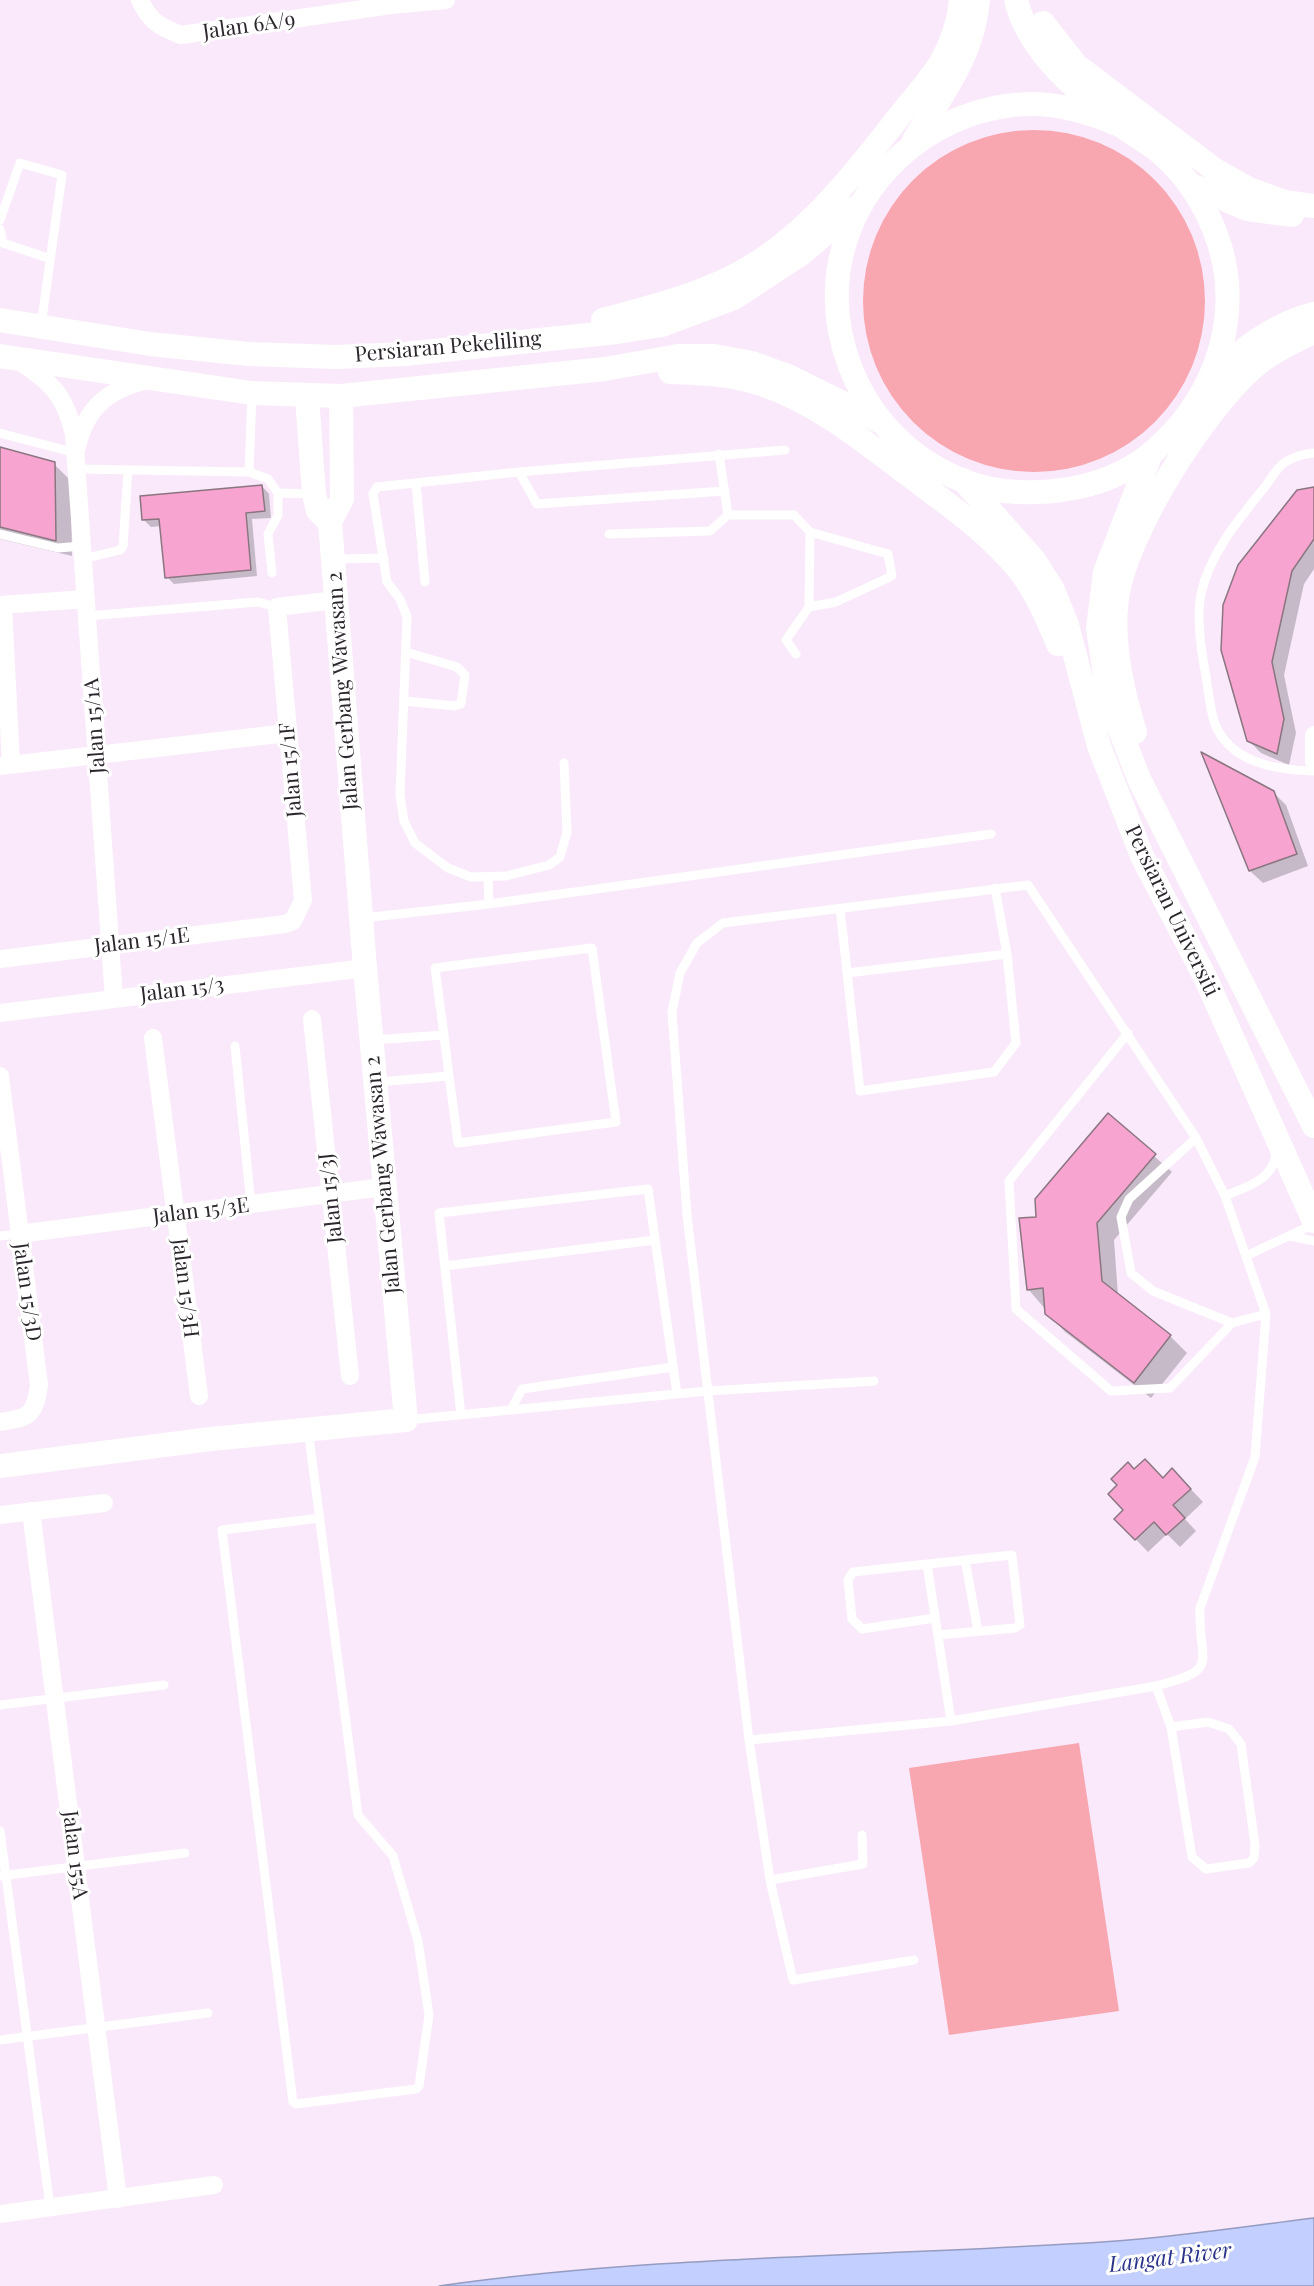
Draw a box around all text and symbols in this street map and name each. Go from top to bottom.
street label: Jalan 6A/9 [201,7,297,45]
street label: Persiaran Pekeliling [353,326,543,368]
street label: Jalan Gerbang Wawasan 2 [322,571,364,811]
street label: Jalan 15/1A [79,677,111,775]
street label: Jalan 15/1F [274,722,308,818]
street label: Persiaran Universiti [1120,821,1224,1001]
street label: Jalan 15/1E [93,923,191,959]
street label: Jalan 15/3 [139,972,225,1008]
street label: Jalan Gerbang Wawasan 2 [360,1055,406,1295]
street label: Jalan 15/3J [314,1151,348,1245]
street label: Jalan 15/3E [151,1193,251,1229]
street label: Jalan 15/3H [166,1237,204,1339]
street label: Jalan 15/3D [8,1241,46,1343]
street label: Jalan 155A [57,1809,93,1901]
water label: Langat River [1107,2237,1233,2279]

